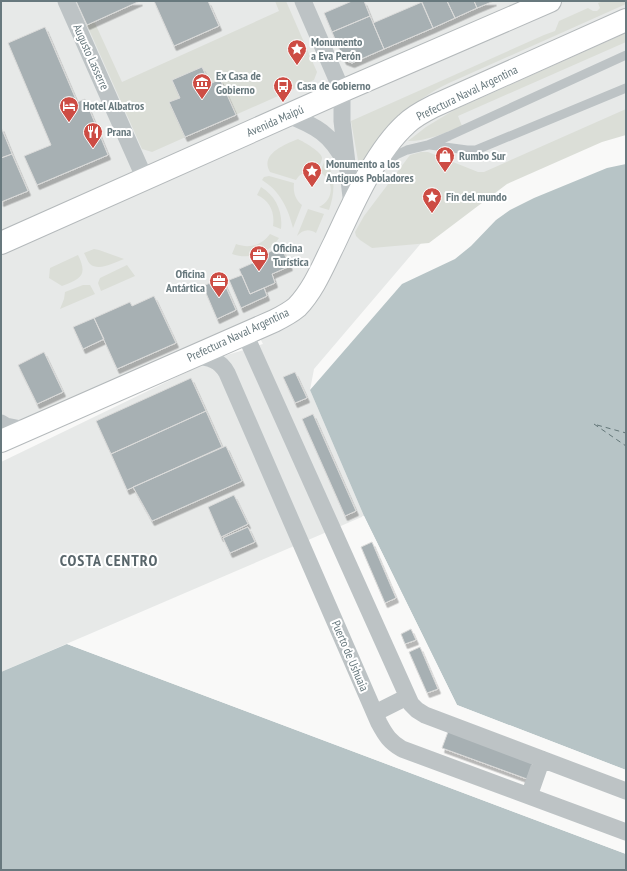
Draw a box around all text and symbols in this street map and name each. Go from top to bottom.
street label: Augusto Lasserre [70,22,113,92]
place label: Monumento a Eva Perón [311,34,363,63]
place icon: Monumento a Eva Perón [286,38,308,66]
street label: Prefectura Naval Argentina [414,61,520,124]
place label: Ex Casa de Gobierno [216,68,261,97]
museum icon: Ex Casa de Gobierno [191,72,213,100]
bus stop icon: Casa de Gobierno [272,75,294,103]
place label: Casa de Gobierno [297,78,371,93]
hotel icon: Hotel Albatros [58,95,80,123]
place label: Hotel Albatros [83,98,144,113]
street label: Avenida Maipú [244,101,306,140]
restaurant icon: Prana [82,121,104,149]
place label: Prana [107,124,131,139]
shop icon: Rumbo Sur [434,145,456,173]
place label: Rumbo Sur [459,148,506,163]
place label: Monumento a los Antiguos Pobladores [325,156,414,185]
place icon: Monumento a los Antiguos Pobladores [301,160,323,188]
place icon: Fin del mundo [421,186,443,214]
place label: Fin del mundo [446,189,507,204]
place label: Oficina Turística [273,240,309,269]
office icon: Oficina Turística [248,244,270,272]
place label: Oficina Antártica [165,266,205,295]
office icon: Oficina Antártica [208,270,230,298]
street label: Prefectura Naval Argentina [184,304,291,365]
district label: COSTA CENTRO [60,550,158,570]
street label: Puerto de Ushuaia [329,618,372,694]

